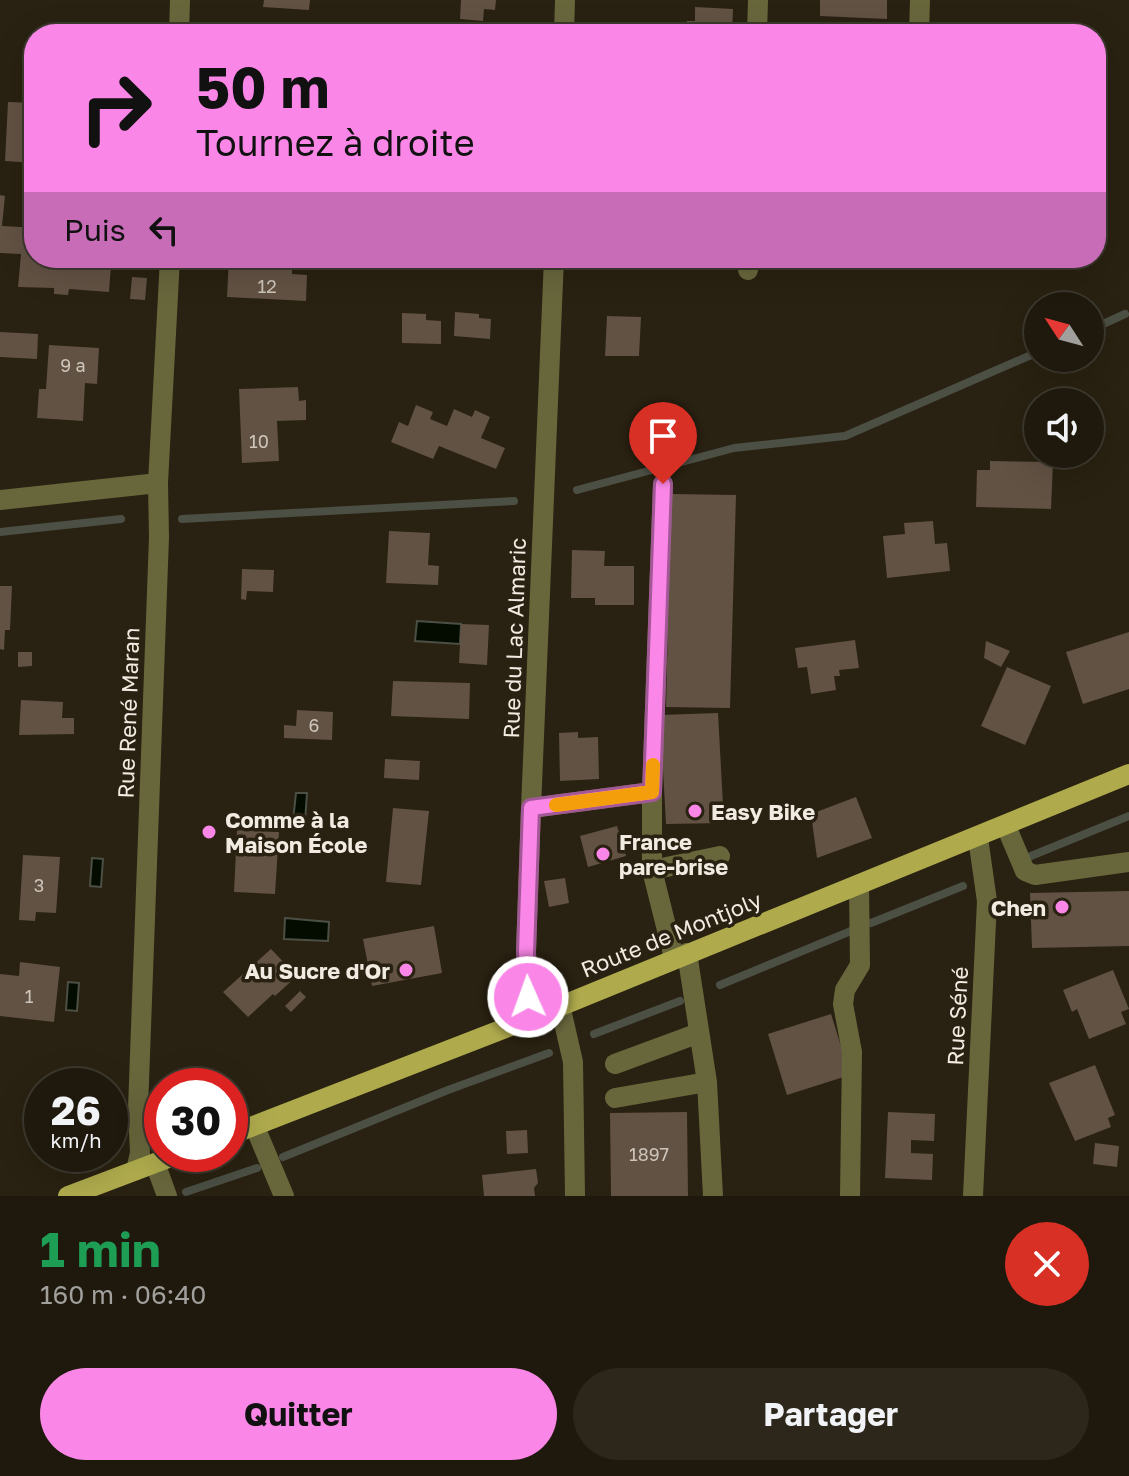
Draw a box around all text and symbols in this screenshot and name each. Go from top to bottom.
text: 50 m [196,53,330,120]
icon: right [64,56,168,160]
text: Tournez à droite [196,121,475,164]
icon: left [142,208,186,252]
text: Puis [64,212,126,248]
house number: 12 [257,275,277,297]
north arrow [1024,292,1104,372]
map controls [1024,292,1104,468]
house number: 9 a [60,354,86,376]
button: sound [1024,388,1104,468]
pin [629,402,697,484]
icon: arrive [641,414,685,458]
house number: 10 [249,430,269,452]
street label: Rue du Lac Almaric [497,537,531,739]
street label: Rue René Maran [112,627,144,799]
house number: 6 [309,714,319,736]
place label: Easy Bike [711,798,815,825]
marker: Easy Bike [686,802,704,820]
place label: Comme à la Maison École [225,806,367,858]
marker: Comme à la Maison École [200,823,218,841]
place label: France pare-brise [619,828,728,880]
marker: France pare-brise [594,845,612,863]
house number: 3 [34,874,44,896]
street label: Route de Montjoly [577,885,765,983]
place label: Chen [991,894,1046,921]
marker: Chen [1053,898,1071,916]
position arrow [486,955,570,1039]
place label: Au Sucre d'Or [245,957,390,984]
marker: Au Sucre d'Or [397,961,415,979]
street label: Rue Séné [941,966,973,1066]
house number: 1 [25,985,34,1007]
speed limit sign: 30 [144,1068,248,1172]
text: 26 [51,1086,101,1134]
text: km/h [51,1128,101,1152]
house number: 1897 [629,1143,669,1165]
text: 1 min [40,1220,161,1278]
button: close [1005,1222,1089,1306]
text: 160 m · 06:40 [40,1279,206,1310]
button: Quitter [40,1368,557,1460]
button: Partager [573,1368,1089,1460]

